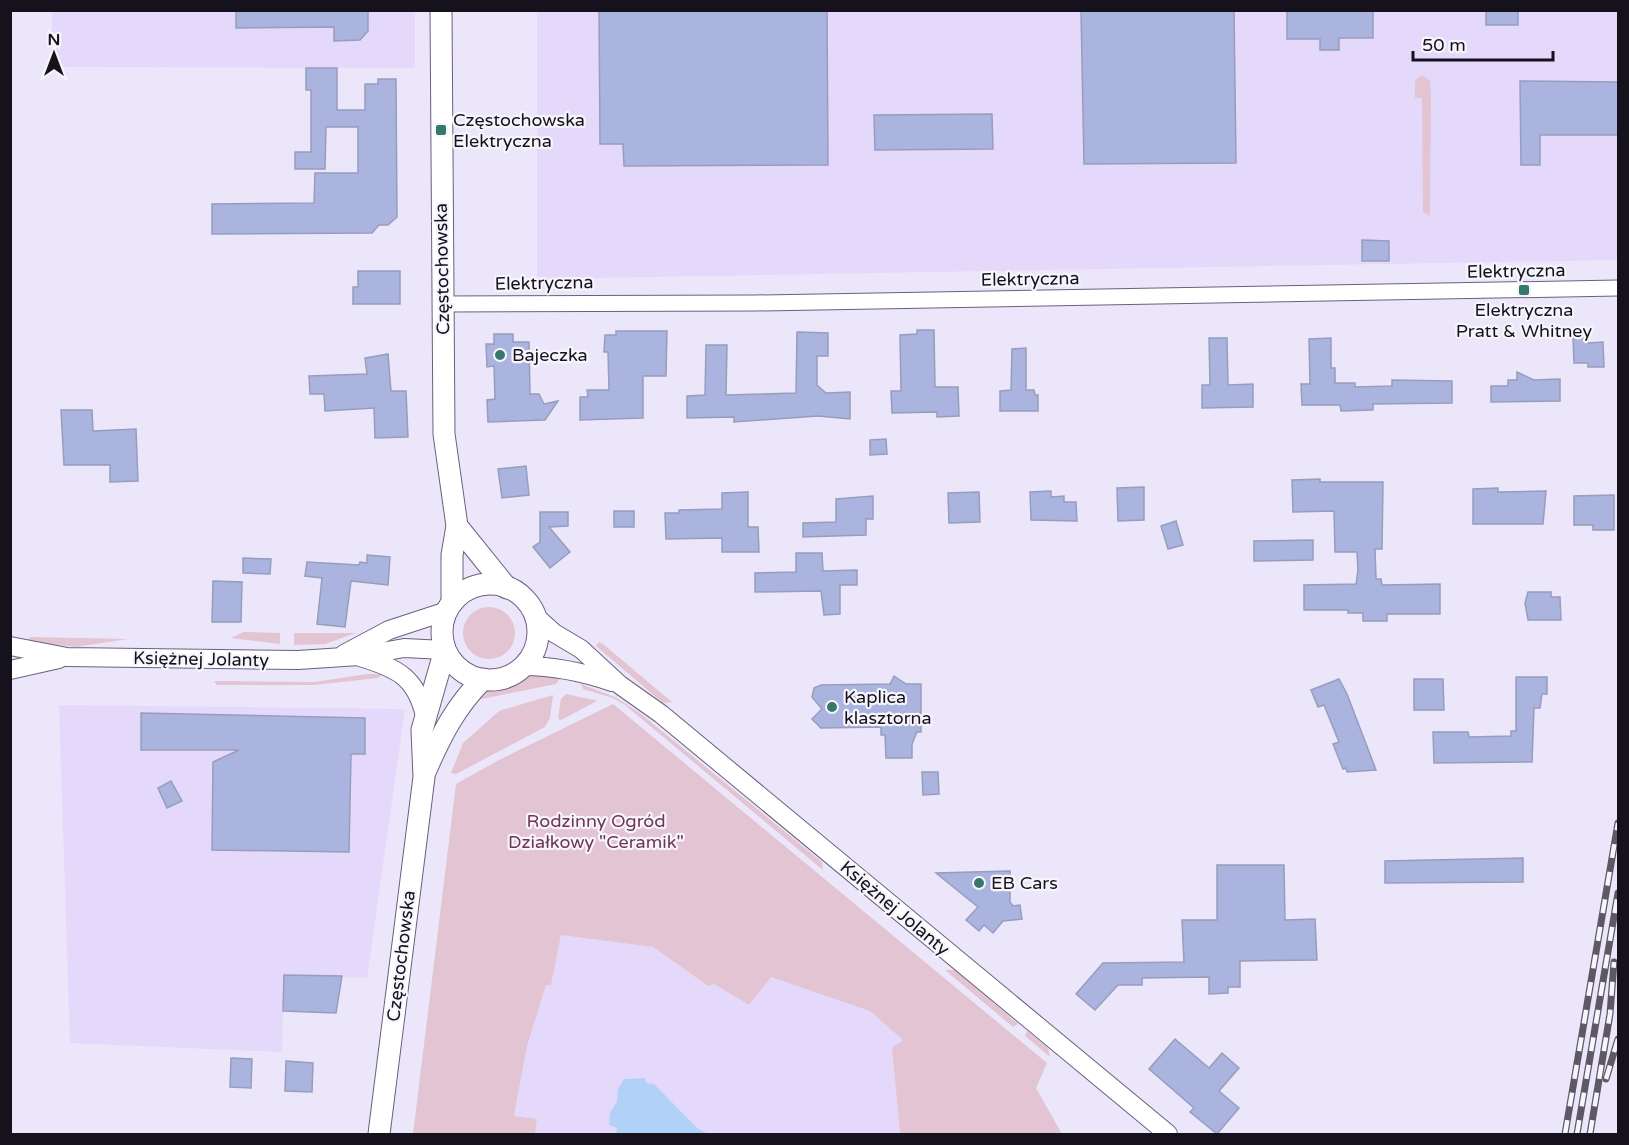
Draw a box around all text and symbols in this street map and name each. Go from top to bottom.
north arrow [24,24,84,84]
scale bar [1413,24,1552,62]
text: N [48,30,60,50]
text: 50 m [1422,34,1466,56]
place label: Częstochowska Elektryczna [453,109,585,152]
marker: Częstochowska Elektryczna [434,123,448,137]
street label: Częstochowska [430,203,454,335]
street label: Elektryczna [1466,259,1566,283]
street label: Elektryczna [980,267,1080,291]
street label: Elektryczna [494,271,594,295]
marker: Elektryczna Pratt & Whitney [1517,283,1531,297]
place label: Elektryczna Pratt & Whitney [1456,299,1592,342]
place label: Bajeczka [512,344,588,366]
marker: Bajeczka [493,348,507,362]
street label: Księżnej Jolanty [133,647,269,671]
place label: Kaplica klasztorna [844,686,932,729]
marker: Kaplica klasztorna [825,700,839,714]
park label: Rodzinny Ogród Działkowy "Ceramik" [508,810,684,853]
street label: Księżnej Jolanty [836,856,954,960]
place label: EB Cars [991,872,1058,894]
marker: EB Cars [972,876,986,890]
street label: Częstochowska [382,889,420,1023]

